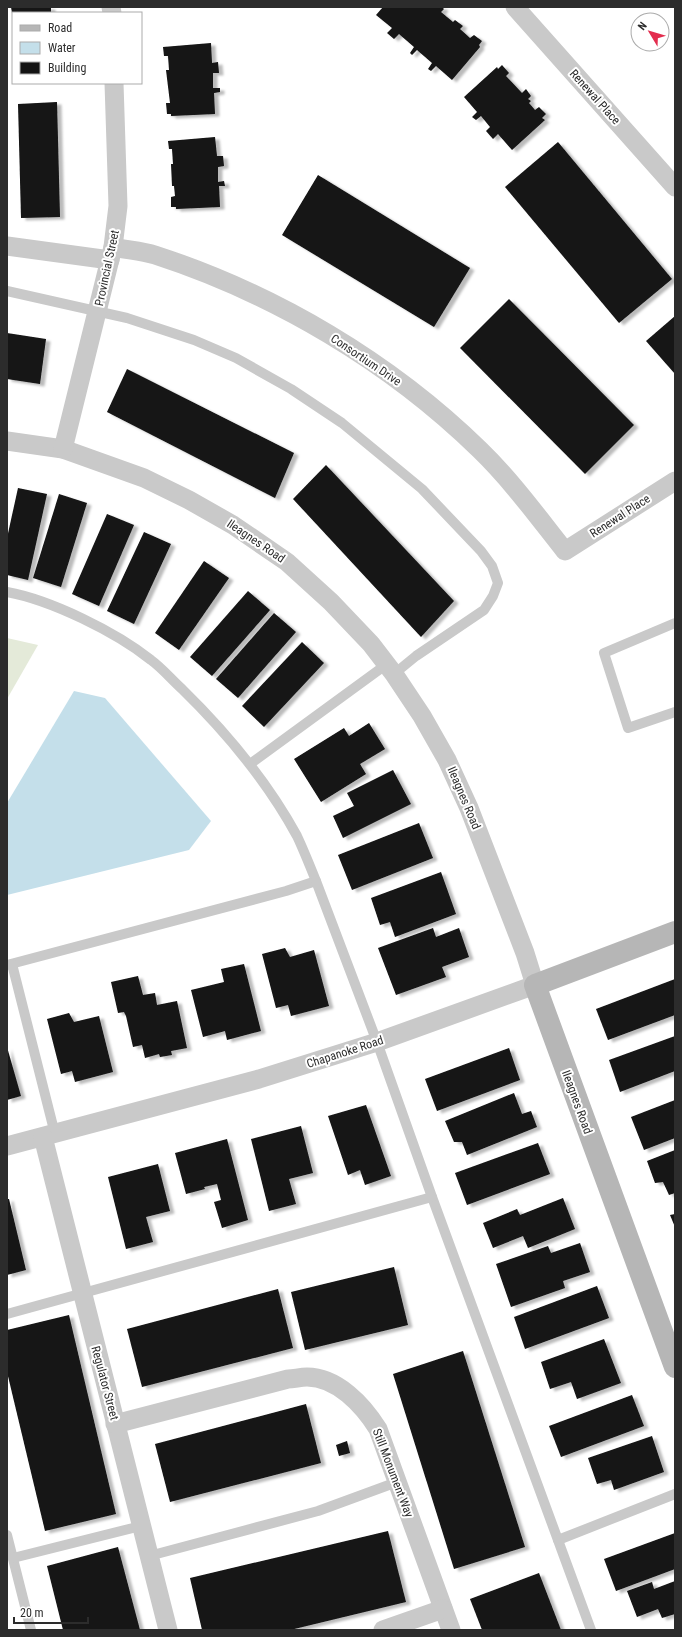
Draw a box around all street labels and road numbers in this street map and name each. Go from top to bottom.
street label: Renewal Place [567,67,623,128]
street label: Provincial Street [92,228,122,307]
street label: Consortium Drive [328,331,404,389]
street label: Renewal Place [587,491,653,541]
street label: Ileagnes Road [224,517,288,566]
street label: Ileagnes Road [445,765,484,832]
street label: Chapanoke Road [305,1033,385,1071]
street label: Ileagnes Road [559,1068,595,1136]
street label: Regulator Street [88,1344,122,1422]
street label: Still Monument Way [370,1427,416,1519]

